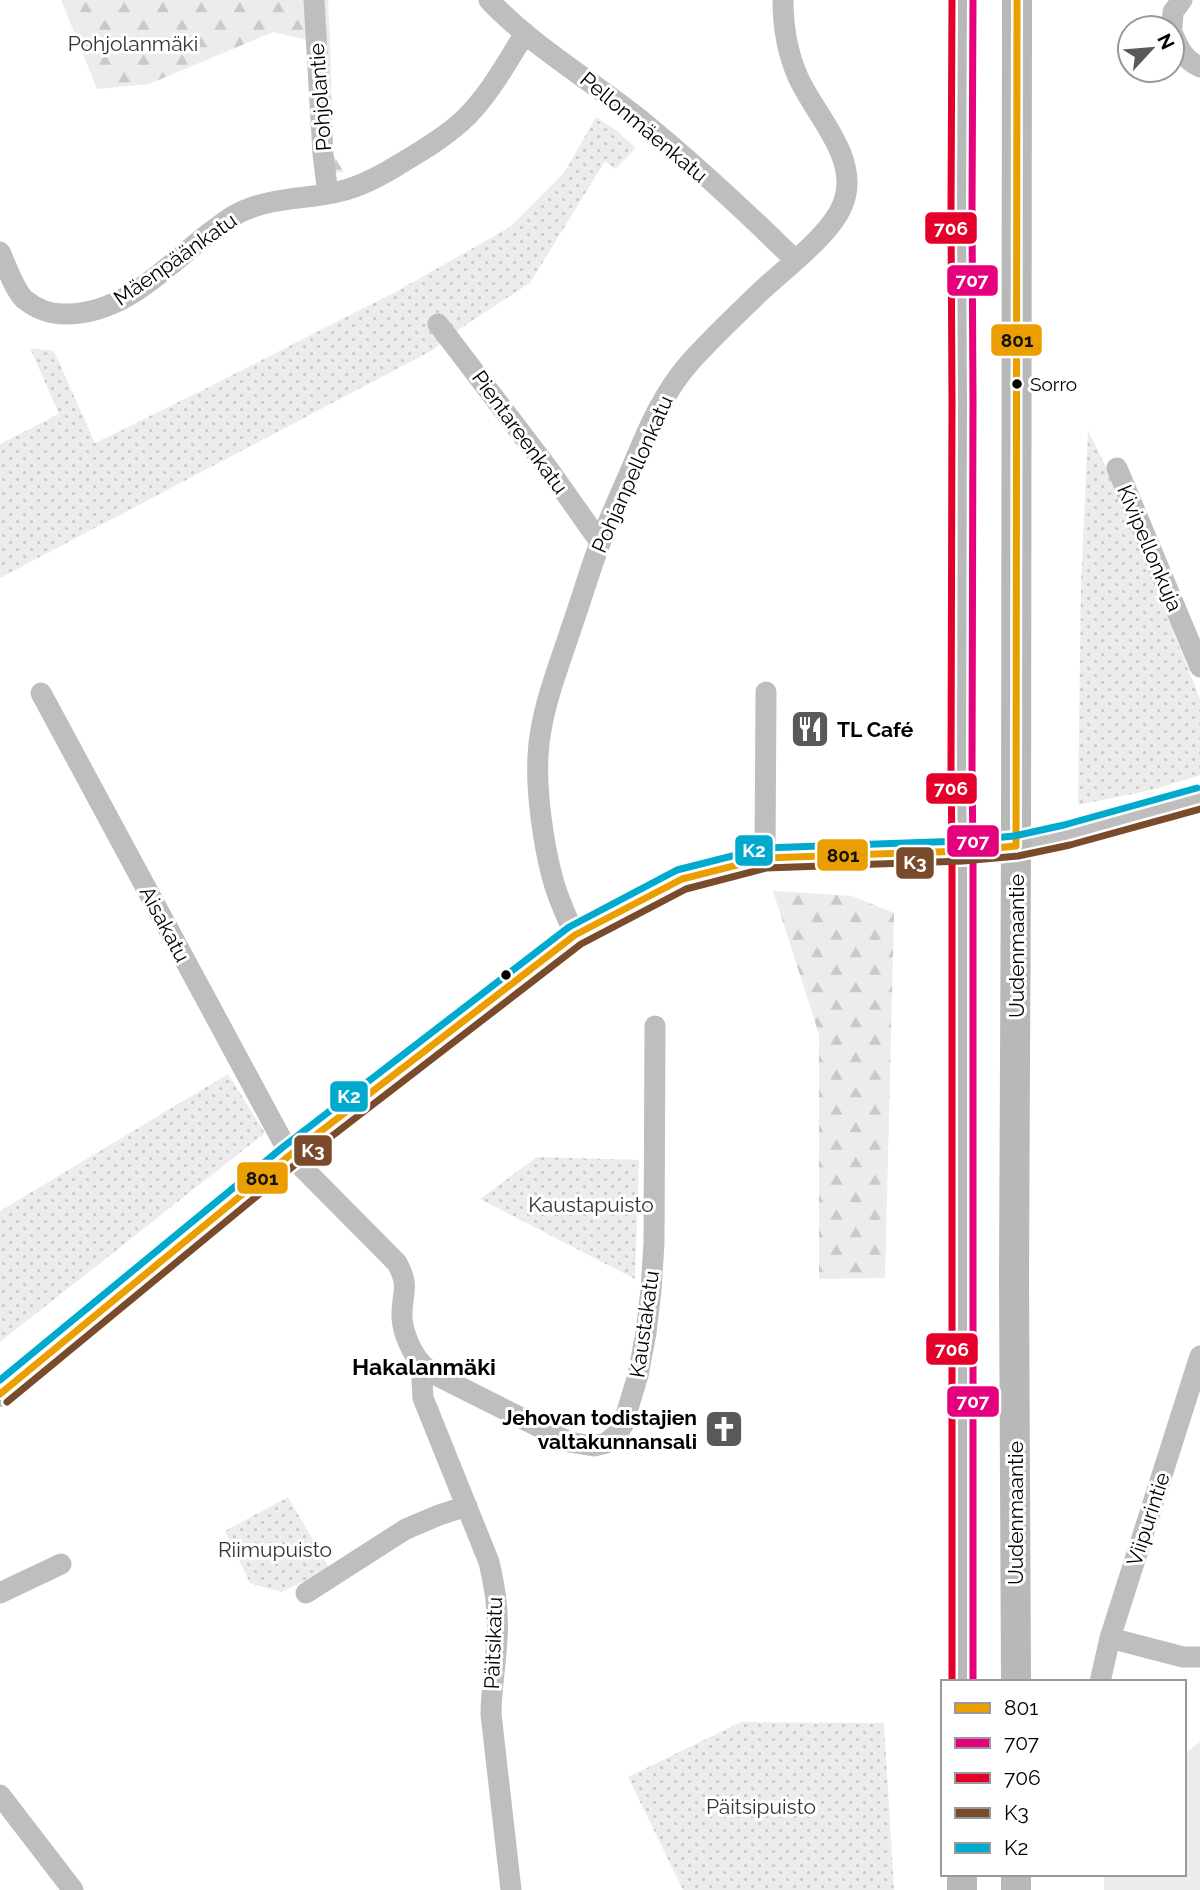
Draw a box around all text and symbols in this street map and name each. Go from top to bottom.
north arrow [1116,14,1186,84]
text: N [1153,30,1179,53]
park label: Pohjolanmäki [68,31,198,56]
street label: Pohjolantie [304,42,336,152]
street label: Pellonmäenkatu [575,66,713,188]
street label: Mäenpäänkatu [109,207,241,311]
line badge: 706 [924,211,978,245]
text: 706 [934,217,968,239]
line badge: 707 [946,264,999,297]
text: 707 [956,269,989,291]
line badge: 801 [990,323,1043,357]
text: 801 [1001,329,1033,351]
street label: Pientareenkatu [467,365,573,499]
place label: Sorro [1030,373,1077,395]
marker: Sorro [1010,377,1024,391]
street label: Pohjanpellonkatu [586,392,678,556]
street label: Kivipellonkuja [1112,481,1188,615]
restaurant icon: TL Café [789,708,831,750]
place label: TL Café [837,717,914,742]
line badge: 706 [925,772,978,805]
text: 706 [934,777,968,799]
line badge: 707 [946,824,1000,858]
text: 707 [957,830,990,852]
line badge: K2 [734,834,774,867]
line badge: 801 [816,838,869,872]
text: K2 [742,839,766,861]
text: 801 [827,844,859,866]
line badge: K3 [895,846,935,880]
text: K3 [903,851,927,873]
street label: Uudenmaantie [1004,874,1029,1018]
street label: Aisakatu [135,882,195,966]
unlabelled marker [499,968,513,982]
line badge: K2 [329,1080,369,1113]
text: K2 [337,1085,361,1107]
line badge: K3 [293,1134,333,1167]
text: K3 [301,1139,325,1161]
line badge: 801 [236,1161,289,1195]
text: 801 [246,1167,278,1189]
park label: Kaustapuisto [528,1192,654,1217]
street label: Kaustakatu [624,1269,664,1379]
line badge: 706 [925,1332,979,1366]
text: 706 [935,1338,969,1360]
district label: Hakalanmäki [352,1353,496,1380]
line badge: 707 [946,1385,1000,1418]
text: 707 [957,1390,990,1412]
place label: Jehovan todistajien valtakunnansali [502,1405,697,1454]
church icon: Jehovan todistajien valtakunnansali [703,1408,745,1450]
street label: Uudenmaantie [1003,1441,1028,1585]
street label: Viipurintie [1121,1469,1175,1569]
park label: Riimupuisto [218,1537,332,1562]
street label: Päitsikatu [479,1596,507,1690]
legend [941,1680,1186,1876]
text: 801 [1004,1695,1038,1720]
text: 707 [1004,1730,1040,1755]
text: 706 [1004,1765,1041,1790]
park label: Päitsipuisto [706,1794,816,1819]
text: K3 [1004,1800,1029,1825]
text: K2 [1004,1835,1028,1860]

